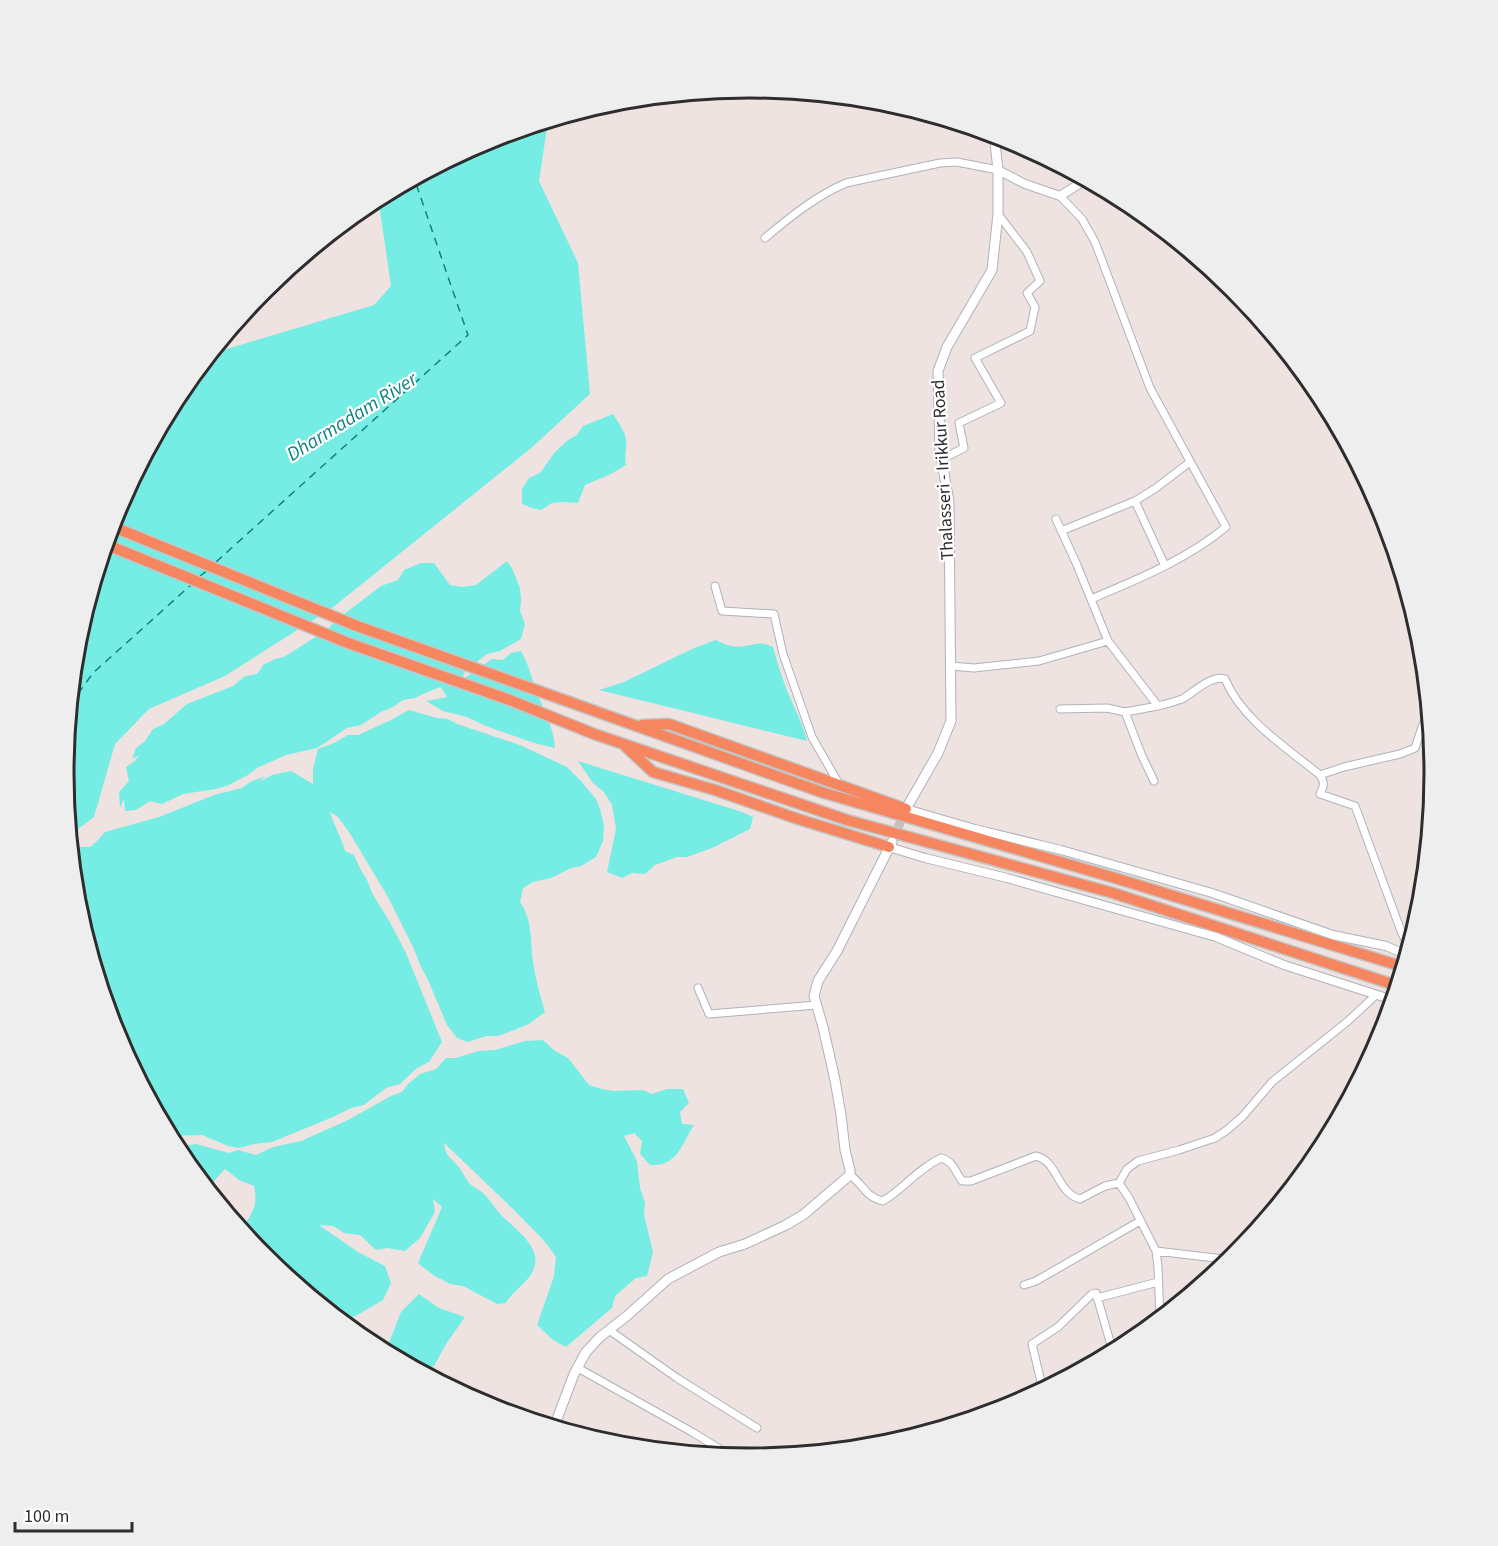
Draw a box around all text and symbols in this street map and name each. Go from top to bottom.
water label: Dharmadam River [281,365,424,468]
street label: Thalasseri - Irikkur Road [926,379,960,561]
scale bar [15,1495,132,1533]
text: 100 m [24,1504,69,1529]

